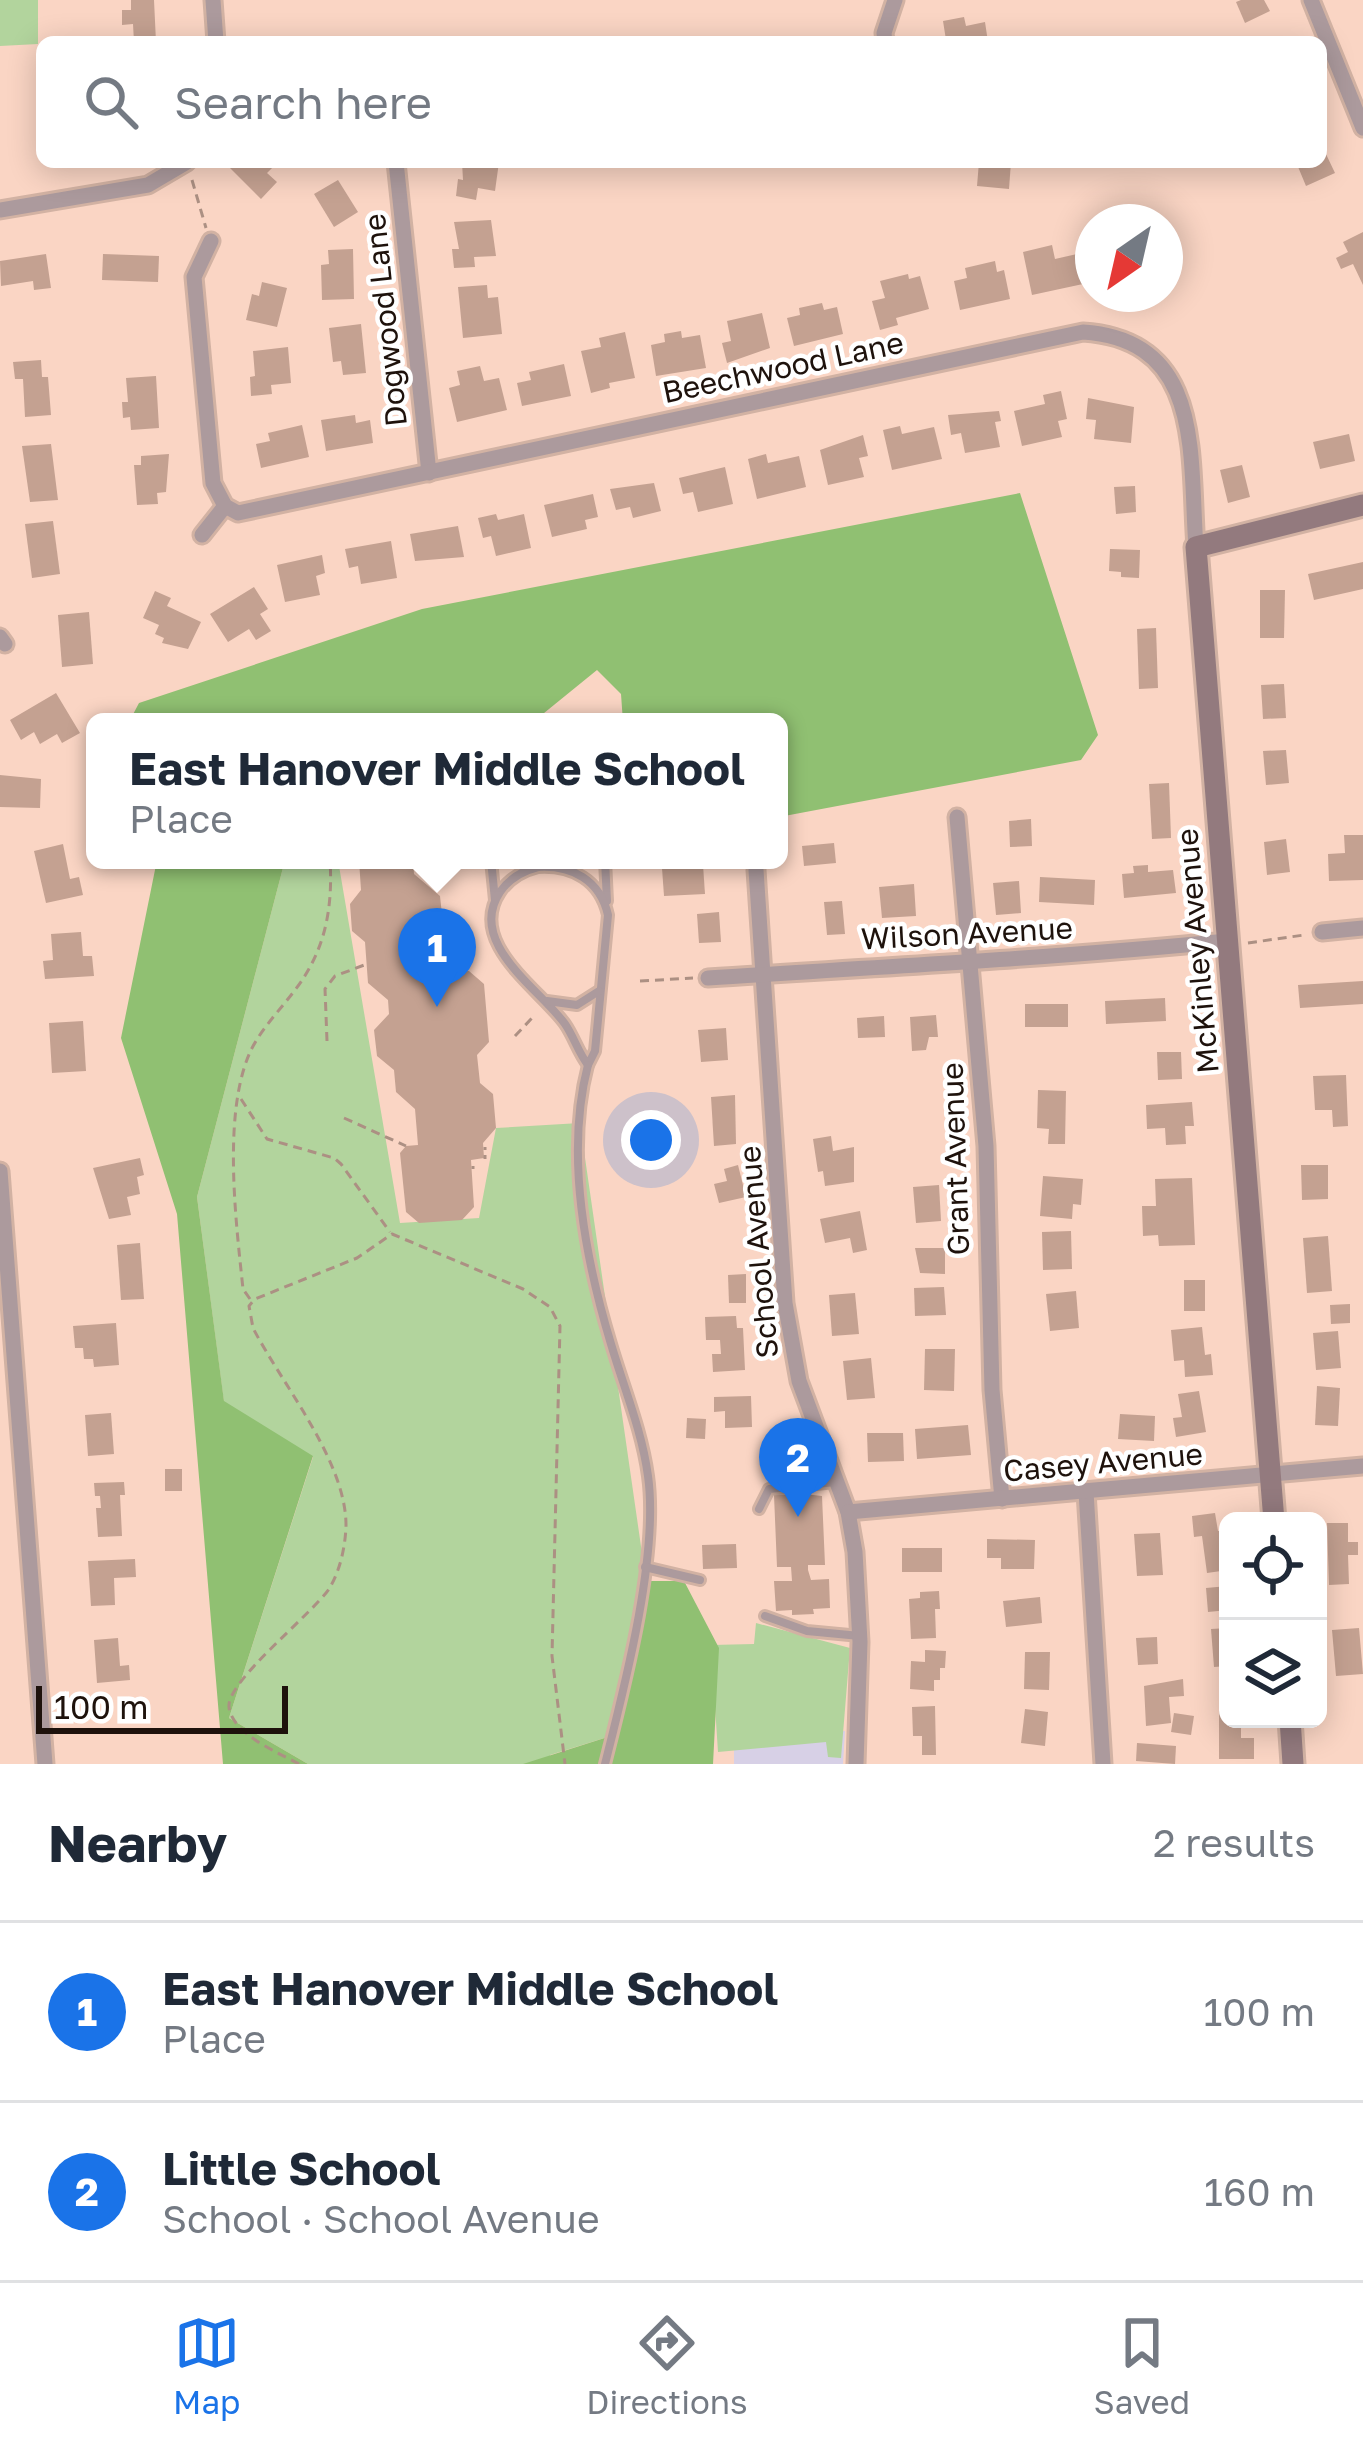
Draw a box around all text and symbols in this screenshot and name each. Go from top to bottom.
search box [36,36,1327,168]
icon: search [78,69,144,135]
text: Search here [174,75,432,129]
north arrow [1075,204,1183,312]
street label: Dogwood Lane [356,212,414,428]
street label: Beechwood Lane [659,324,907,410]
popup [86,713,788,869]
text: East Hanover Middle School [129,741,745,795]
text: Place [129,795,233,842]
street label: McKinley Avenue [1168,827,1226,1075]
pin: 1 [398,908,476,1007]
street label: Wilson Avenue [860,909,1074,957]
street label: Grant Avenue [934,1062,976,1256]
your location [621,1110,681,1170]
street label: School Avenue [731,1144,785,1360]
pin: 2 [759,1418,837,1517]
street label: Casey Avenue [1002,1435,1204,1489]
map controls [1219,1512,1327,1728]
button: locate [1219,1512,1327,1620]
button: layers [1219,1620,1327,1728]
scale bar [36,1680,288,1733]
text: 100 m [54,1687,148,1726]
text: Nearby [48,1812,227,1873]
text: 2 results [1153,1819,1315,1866]
text: East Hanover Middle School [162,1961,778,2015]
text: 1 [77,1988,97,2035]
text: 100 m [1203,1988,1315,2035]
text: Place [162,2015,266,2062]
text: Little School [162,2141,441,2195]
text: 2 [75,2168,99,2215]
text: 160 m [1204,2168,1315,2215]
text: School · School Avenue [162,2195,600,2242]
tab: Map [173,2310,240,2421]
tab: Directions [586,2310,748,2421]
tab: Saved [1094,2310,1190,2421]

